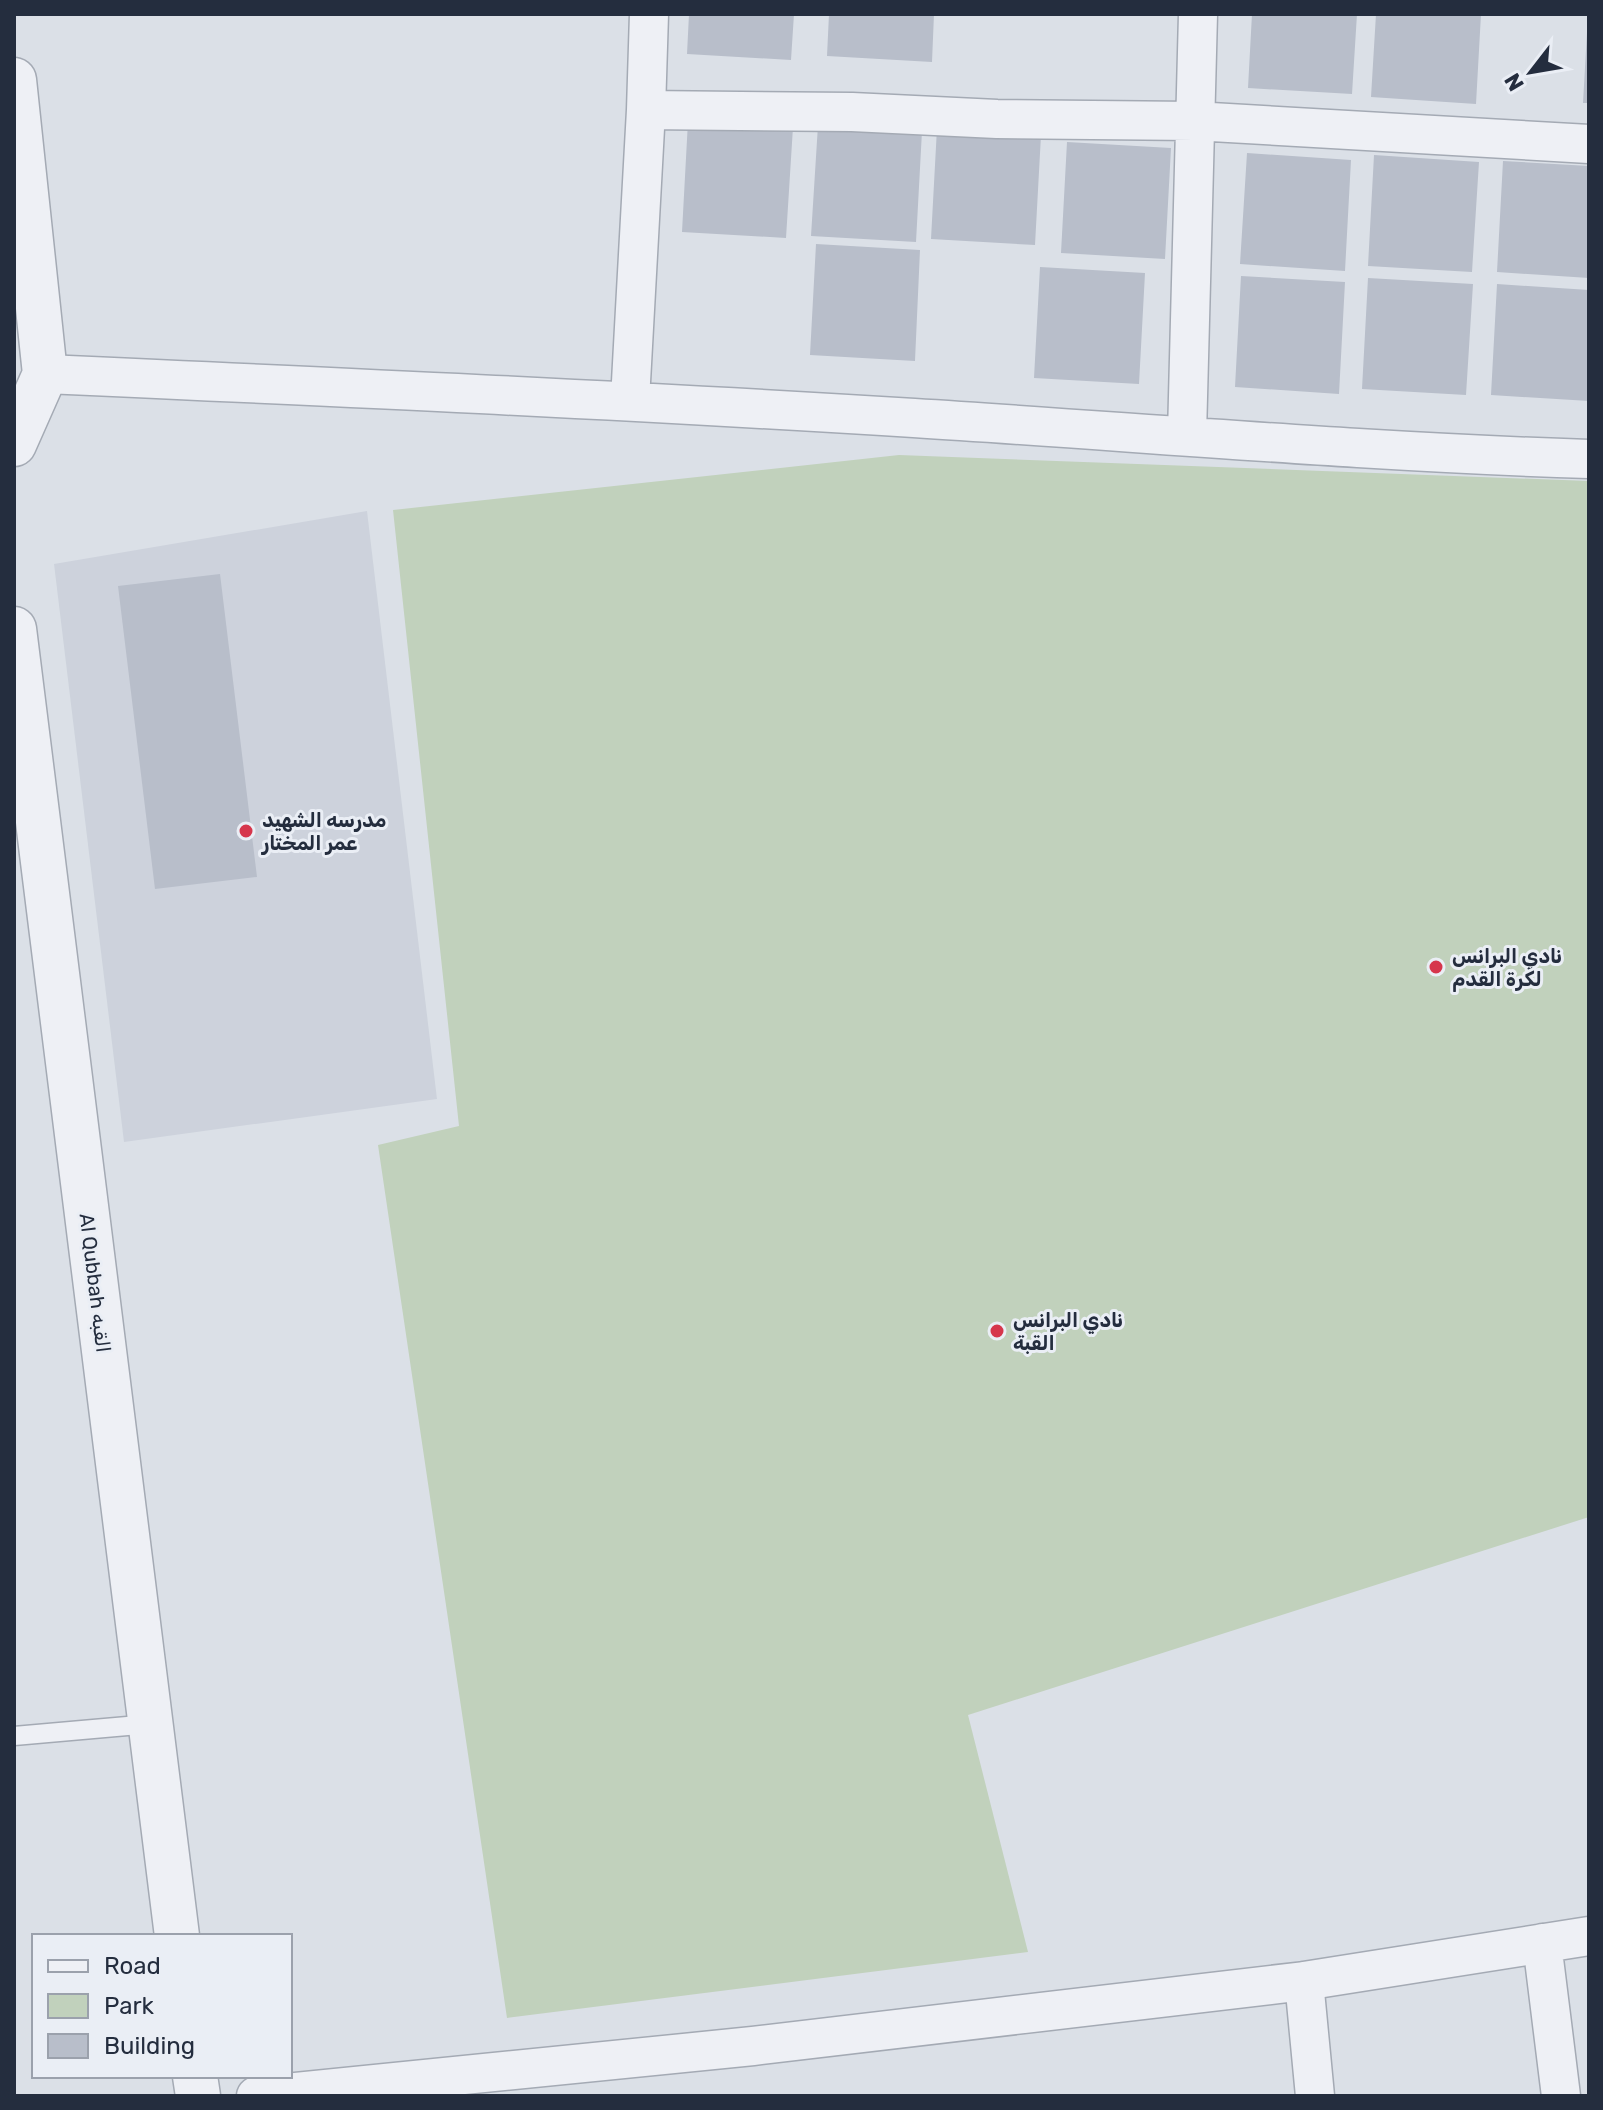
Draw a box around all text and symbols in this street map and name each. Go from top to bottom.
north arrow [1491,32,1571,112]
text: N [1499,68,1530,96]
place label: مدرسه الشهيد عمر المختار [261,808,386,855]
marker: مدرسه الشهيد عمر المختار [237,822,255,840]
place label: نادي البرانس لكرة القدم [1452,944,1562,992]
marker: نادي البرانس لكرة القدم [1427,958,1445,976]
street label: Al Qubbah القبه [75,1212,115,1354]
place label: نادي البرانس القبة [1013,1308,1123,1355]
marker: نادي البرانس القبة [988,1322,1006,1340]
legend [32,1934,292,2078]
text: Road [104,1952,161,1980]
text: Park [104,1992,155,2020]
text: Building [104,2032,195,2060]

